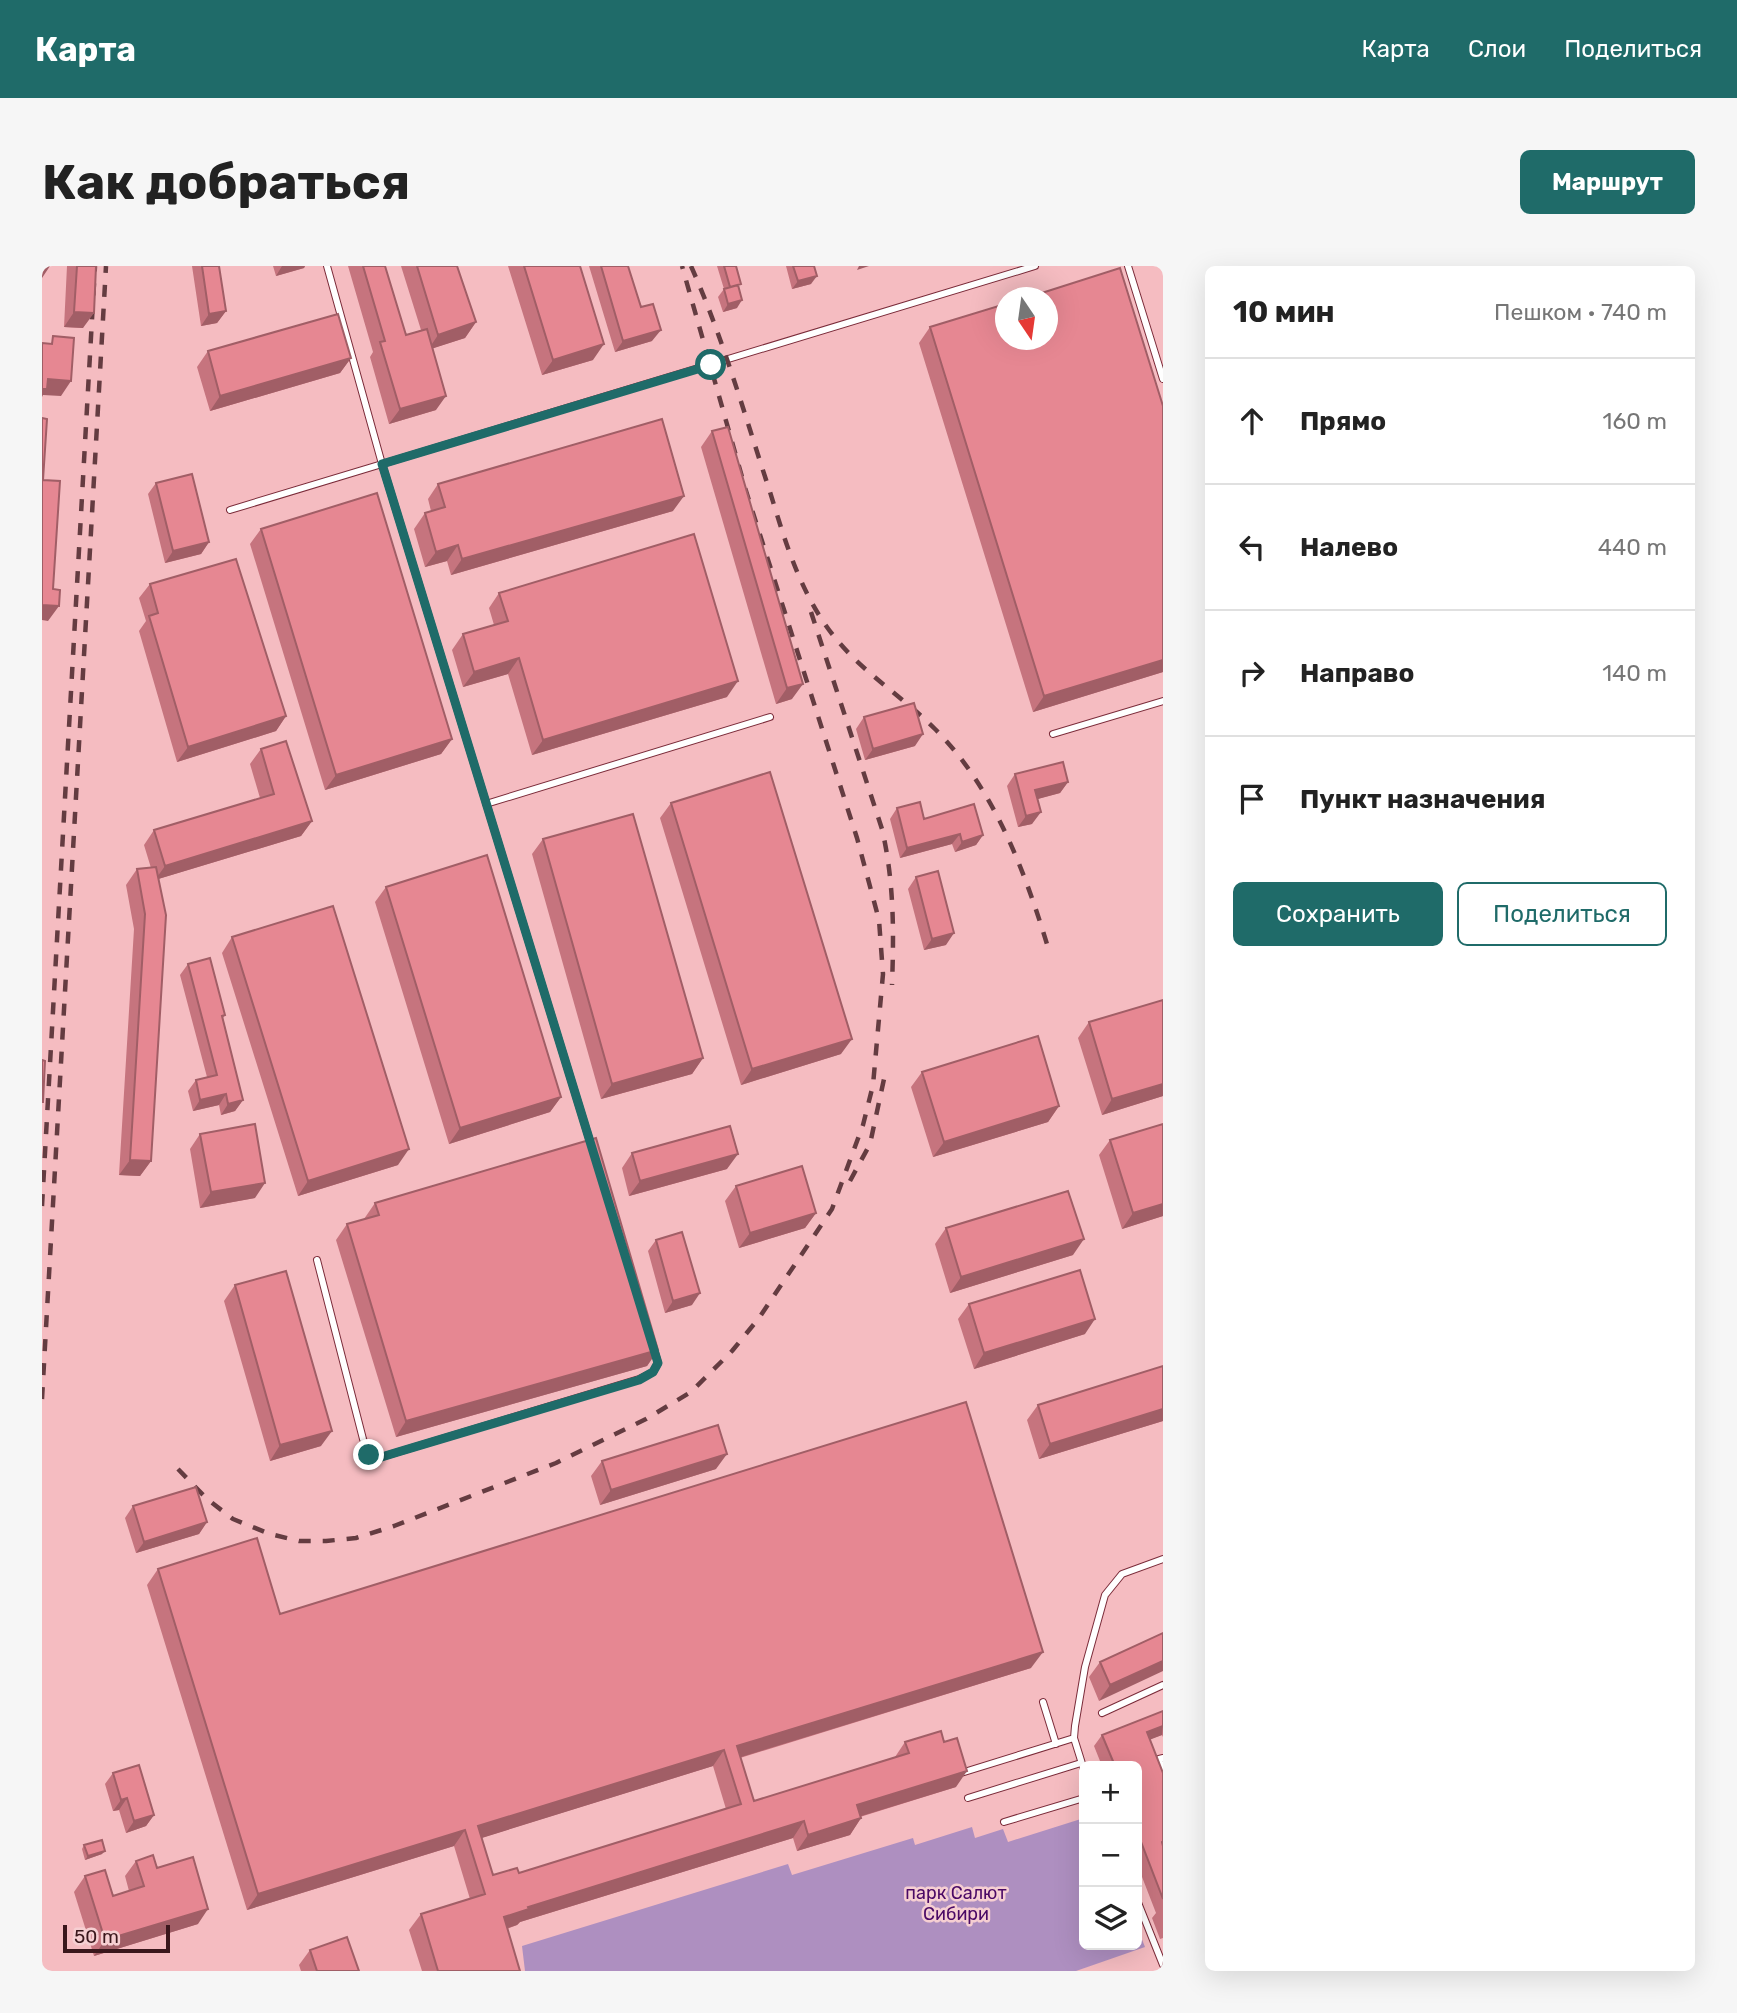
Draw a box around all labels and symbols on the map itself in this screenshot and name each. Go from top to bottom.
north arrow [995,287,1058,350]
route start [695,349,726,380]
route end [353,1439,384,1470]
park label: парк Салют Сибири [905,1882,1007,1925]
scale bar [63,1922,170,1954]

